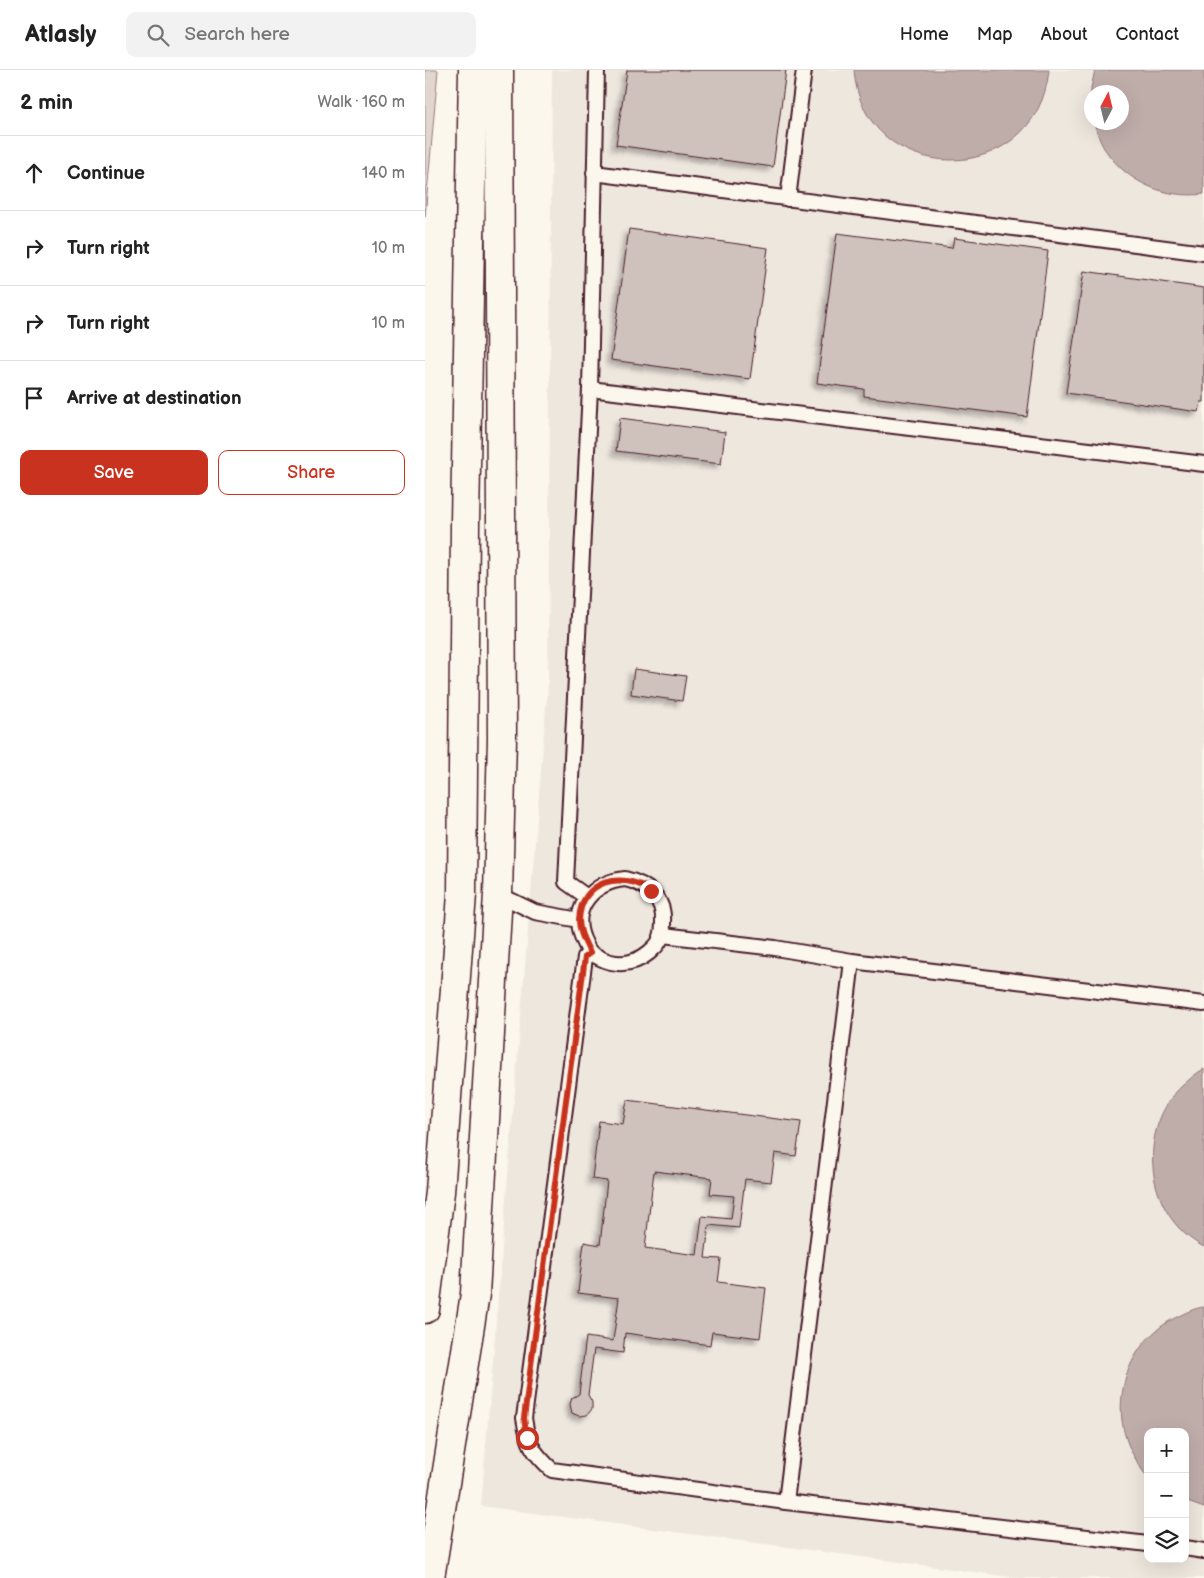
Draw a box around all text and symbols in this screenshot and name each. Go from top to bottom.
search box [126,12,476,57]
text: Atlasly [25,20,96,49]
icon: search [144,21,172,49]
text: Search here [184,23,290,46]
text: Home [900,24,949,45]
text: Map [977,24,1013,45]
text: About [1041,24,1088,45]
text: Contact [1116,24,1179,45]
north arrow [1084,85,1129,130]
text: 2 min [20,90,73,115]
text: Walk · 160 m [317,93,405,112]
icon: ahead [20,159,48,187]
text: Continue [67,162,145,185]
text: 140 m [362,164,405,183]
icon: right [20,234,48,262]
text: Turn right [67,237,150,260]
text: 10 m [372,239,405,258]
icon: right [20,309,48,337]
text: Turn right [67,312,150,335]
text: 10 m [372,314,405,333]
icon: arrive [20,384,48,412]
text: Arrive at destination [67,387,242,410]
button: Save [20,450,208,495]
button: Share [218,450,405,495]
route end [640,880,663,903]
route start [516,1427,539,1450]
map controls [1144,1428,1189,1563]
button: + [1144,1428,1189,1473]
button: − [1144,1473,1189,1518]
button: layers [1144,1518,1189,1563]

